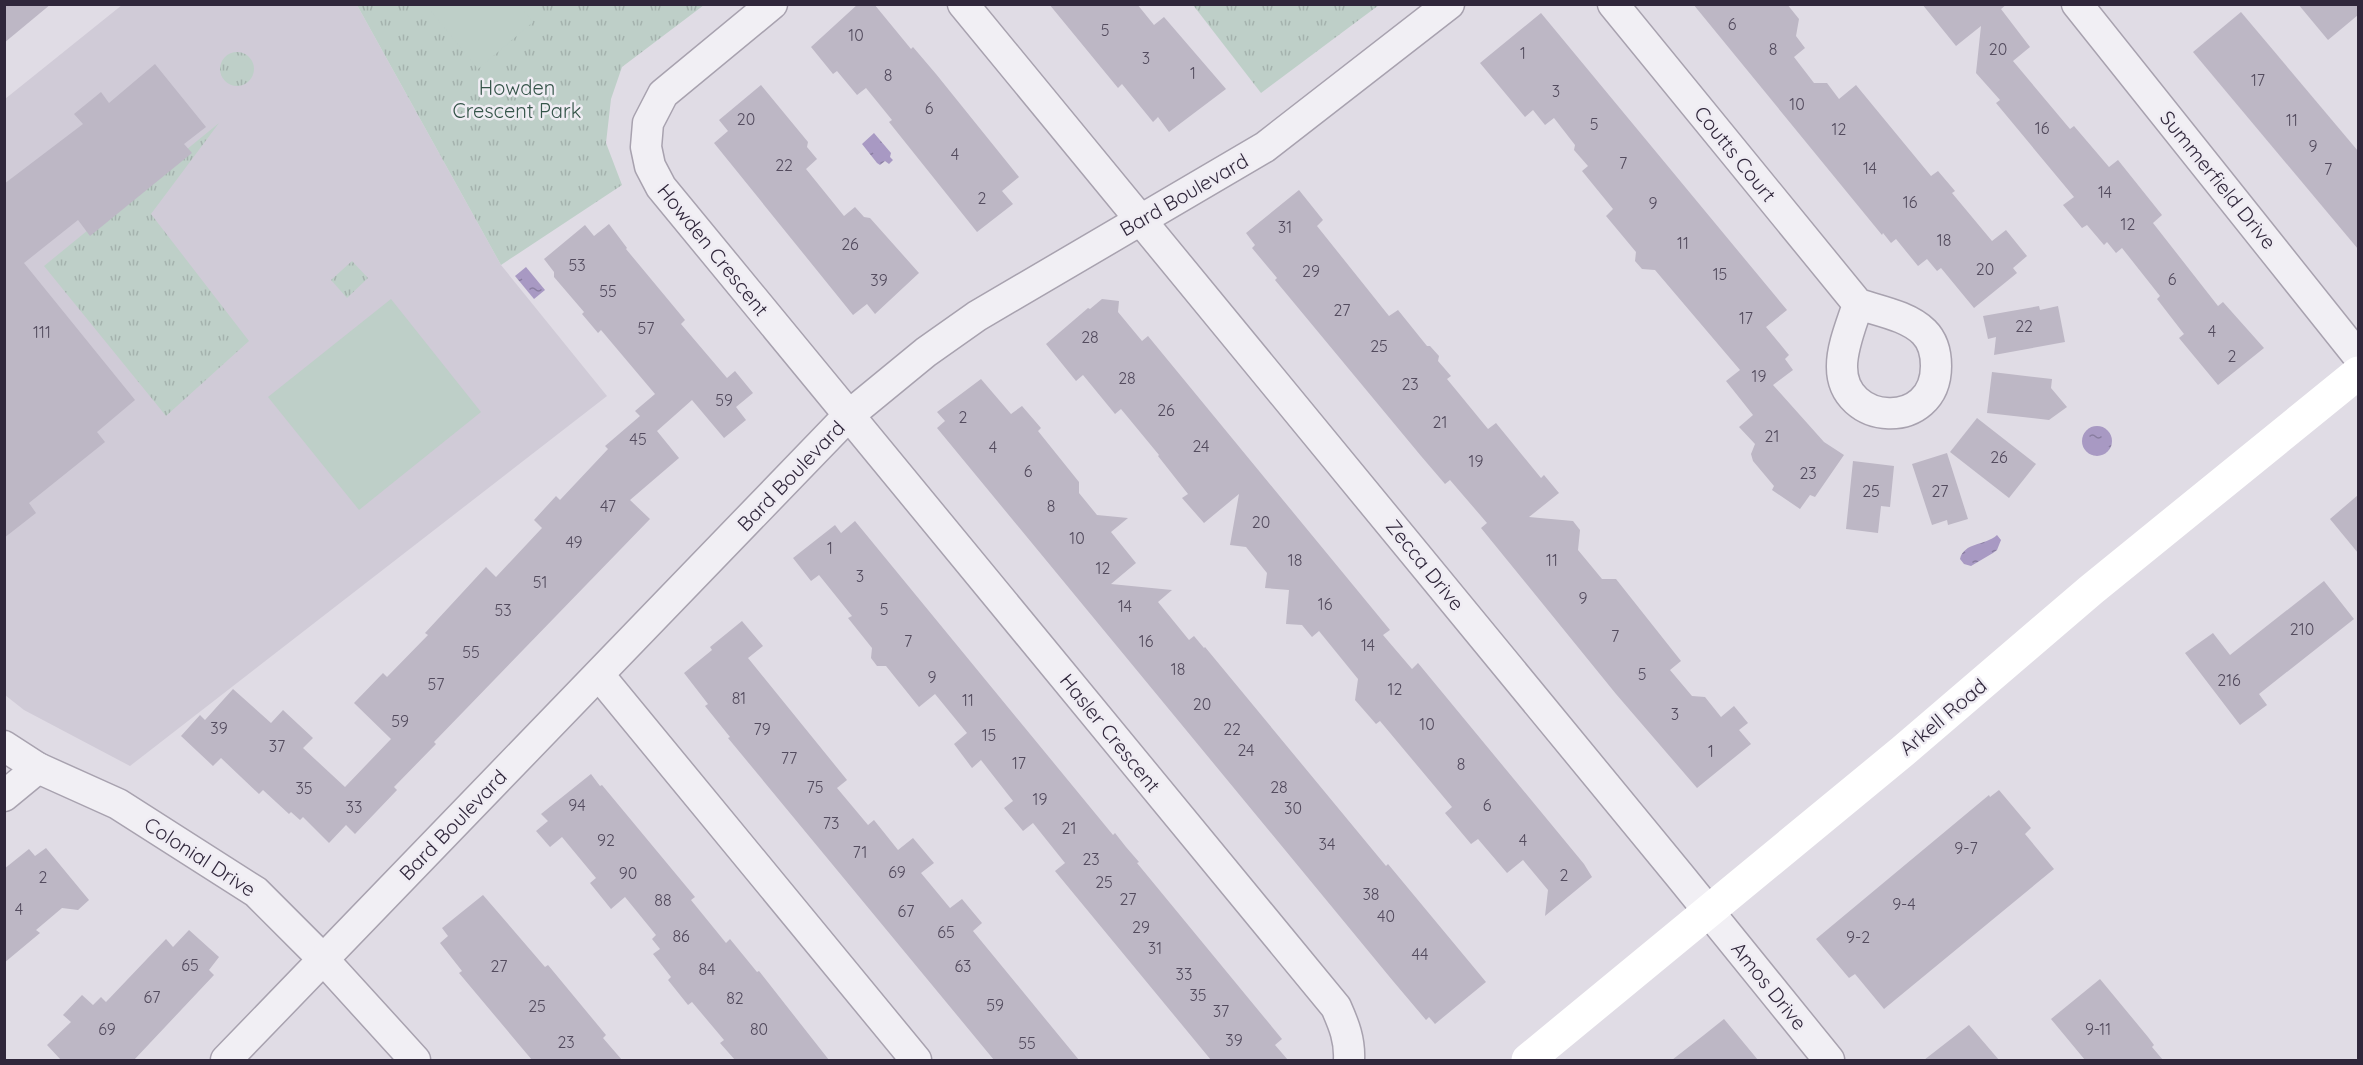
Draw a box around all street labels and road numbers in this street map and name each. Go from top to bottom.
street label: Coutts Court [1689,101,1782,207]
street label: Summerfield Drive [2155,105,2282,254]
street label: Bard Boulevard [1115,148,1252,241]
street label: Howden Crescent [652,178,775,321]
street label: Bard Boulevard [732,415,850,536]
street label: Zecca Drive [1381,514,1470,616]
street label: Hasler Crescent [1055,668,1166,797]
street label: Arkell Road [1894,673,1991,760]
street label: Bard Boulevard [394,764,512,885]
street label: Colonial Drive [140,811,261,902]
street label: Amos Drive [1726,937,1813,1035]

